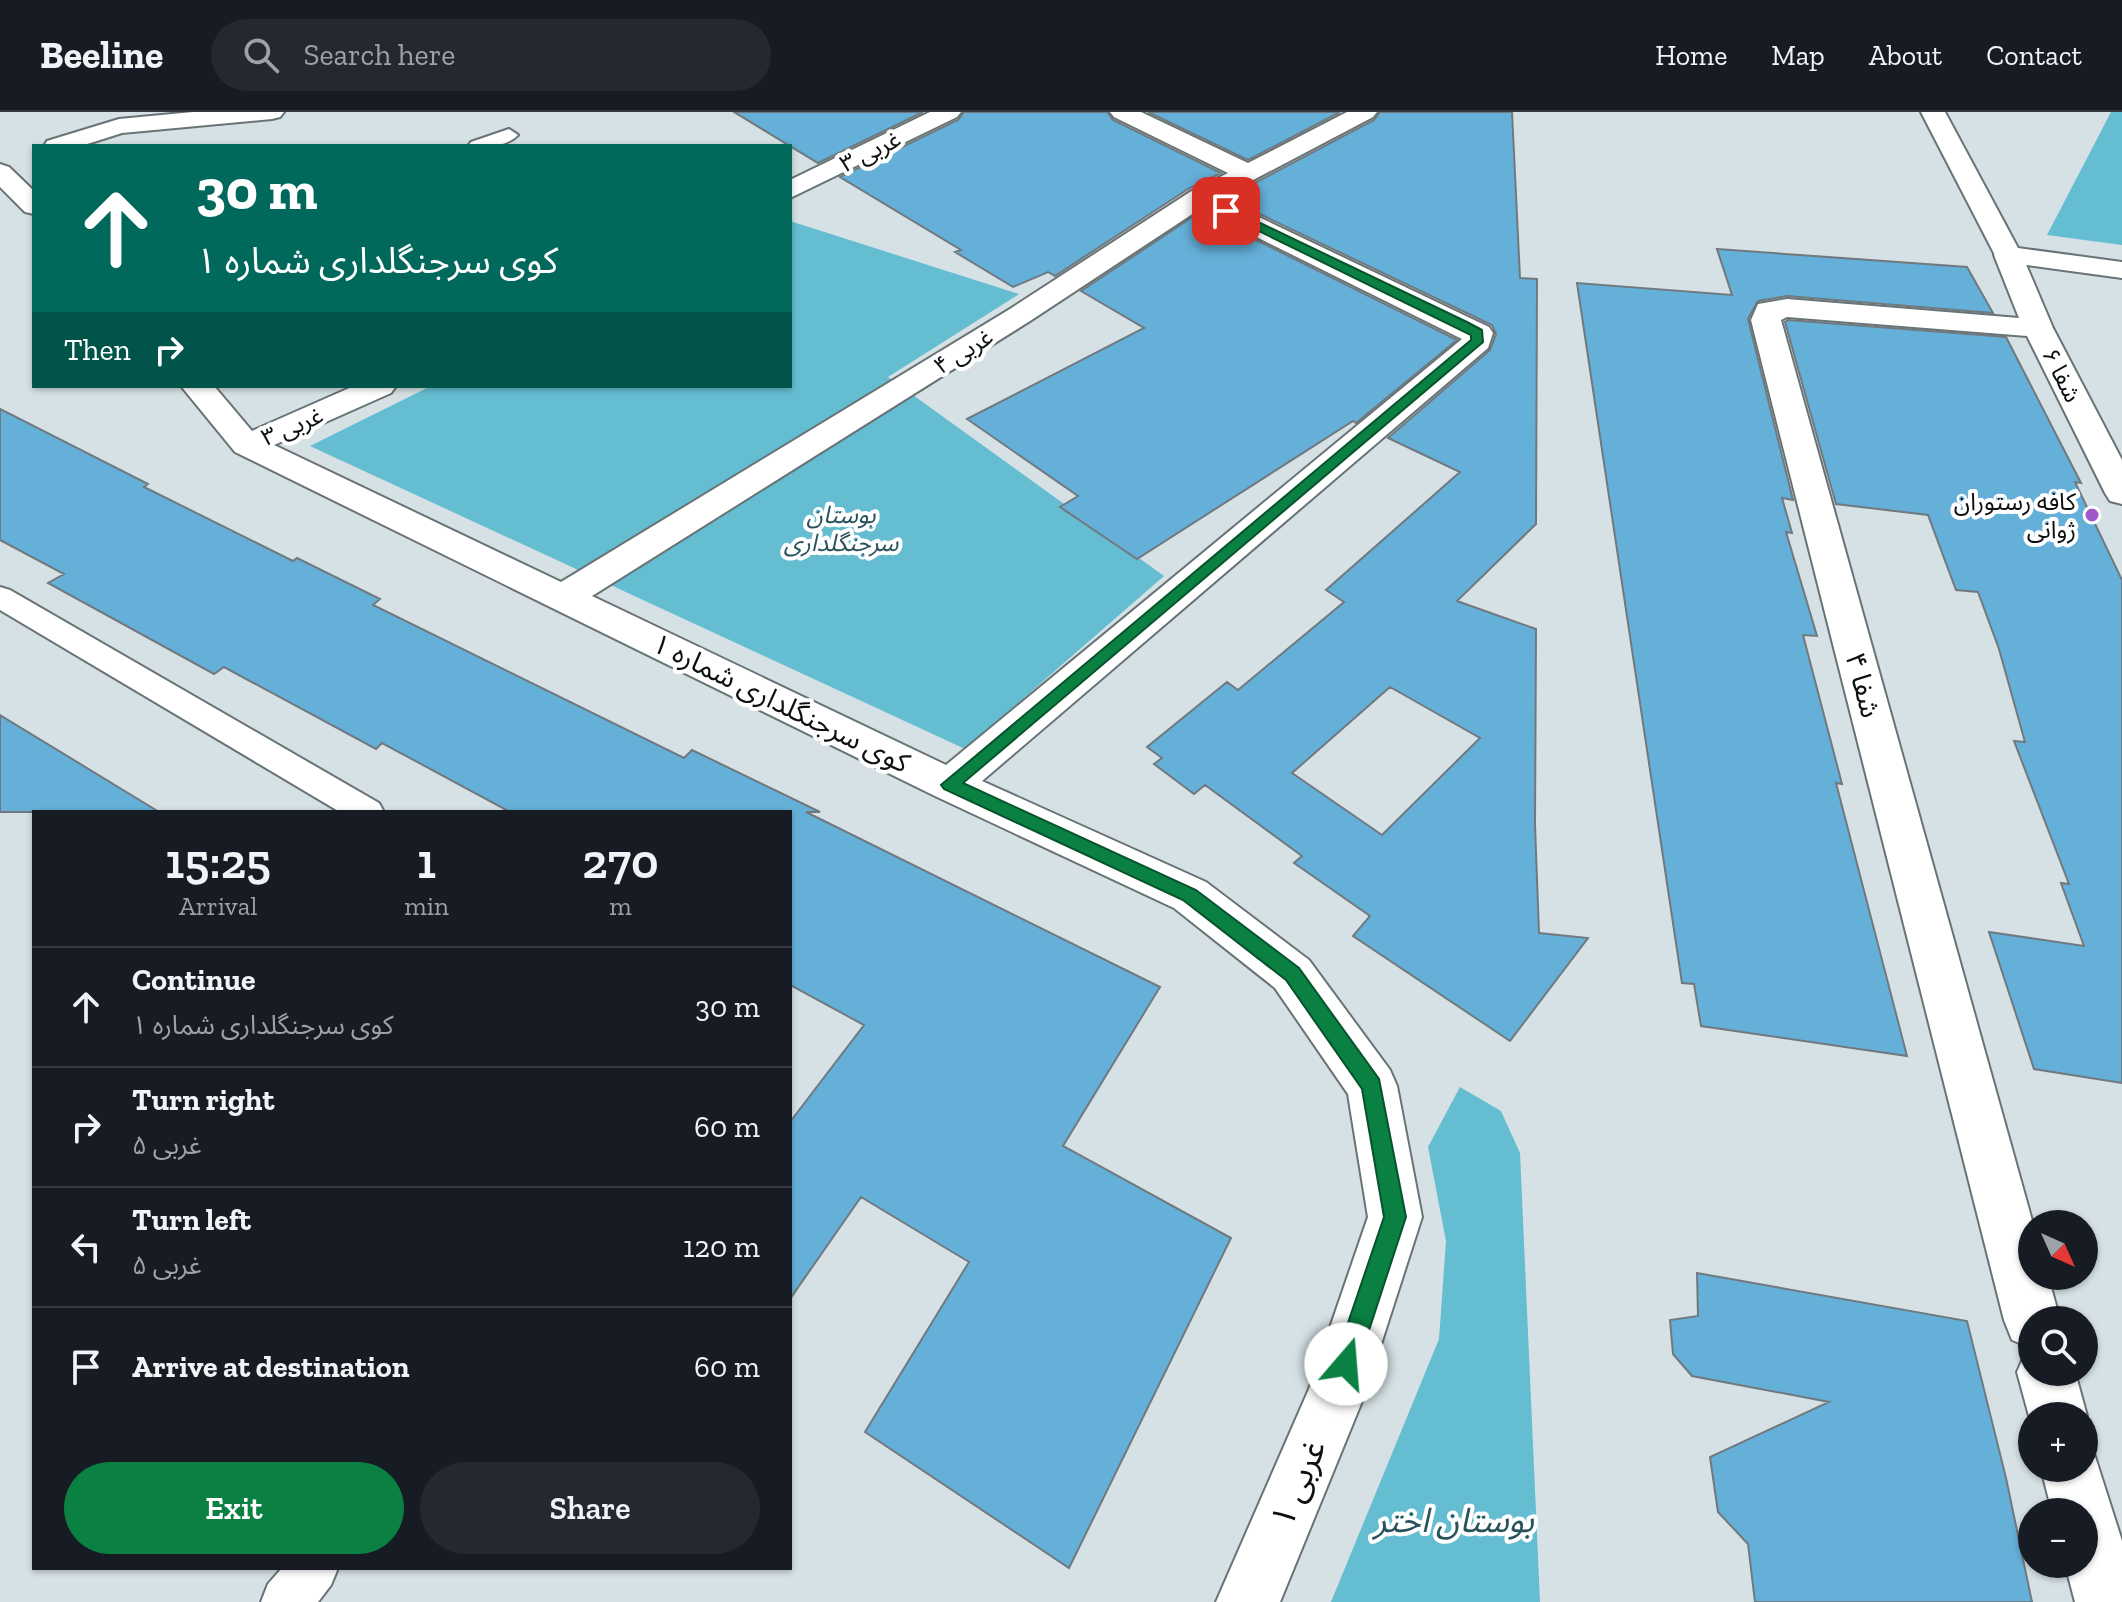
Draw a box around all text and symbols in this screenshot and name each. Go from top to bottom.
search box [211,19,771,91]
text: Beeline [40,32,163,78]
icon: search [239,33,283,77]
text: Search here [303,37,455,73]
text: Home [1655,39,1727,72]
text: Map [1771,39,1825,72]
text: About [1869,39,1942,72]
text: Contact [1986,39,2082,72]
street label: غربی ۳ [835,124,905,178]
text: 30 m [196,156,318,223]
icon: ahead [64,176,168,280]
pin [1192,177,1260,245]
icon: arrive [1204,189,1248,233]
text: کوی سرجنگلداری شماره ۱ [196,239,558,282]
street label: غربی ۴ [928,322,998,380]
icon: right [147,328,191,372]
text: Then [64,332,131,368]
street label: شفا ۶ [2036,343,2088,407]
street label: غربی ۳ [257,400,327,452]
place label: کافه رستوران ژوانی [1954,487,2077,544]
park label: بوستان سرجنگلداری [784,500,899,557]
marker: کافه رستوران ژوانی [2083,506,2101,524]
street label: کوی سرجنگلداری شماره ۱ [647,626,915,780]
street label: شفا ۴ [1838,649,1888,721]
text: 15:25 [165,833,271,890]
text: 1 [417,833,436,890]
text: 270 [582,833,659,890]
text: Arrival [179,890,257,922]
text: min [404,890,449,922]
text: m [609,890,632,922]
text: Continue [132,962,256,998]
icon: ahead [64,985,108,1029]
text: 30 m [695,989,760,1025]
text: کوی سرجنگلداری شماره ۱ [132,1009,394,1041]
text: Turn right [132,1082,274,1118]
icon: right [64,1105,108,1149]
text: 60 m [694,1109,760,1145]
text: غربی ۵ [132,1129,202,1161]
text: Turn left [132,1202,251,1238]
north arrow [2018,1210,2098,1290]
map controls [2018,1210,2098,1578]
icon: left [64,1225,108,1269]
text: 120 m [683,1229,760,1265]
text: غربی ۵ [132,1249,202,1281]
button: search [2018,1306,2098,1386]
position arrow [1304,1322,1388,1406]
icon: arrive [64,1345,108,1389]
text: Arrive at destination [132,1349,409,1385]
text: 60 m [694,1349,760,1385]
button: + [2018,1402,2098,1482]
street label: غربی ۱ [1261,1433,1335,1533]
button: Exit [64,1462,404,1554]
button: Share [420,1462,760,1554]
button: − [2018,1498,2098,1578]
park label: بوستان اختر [1371,1500,1535,1541]

